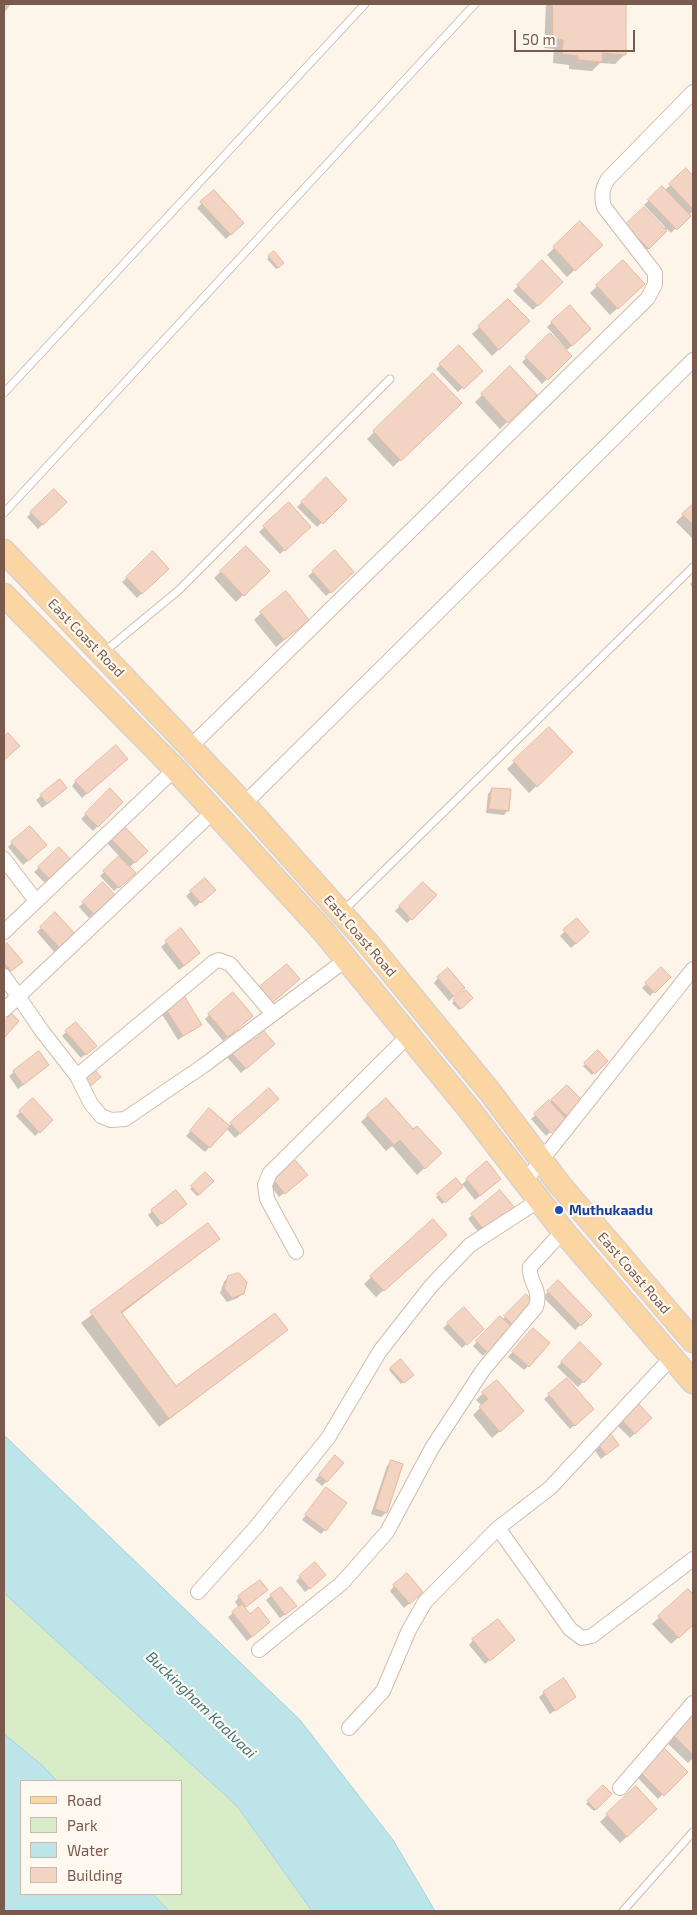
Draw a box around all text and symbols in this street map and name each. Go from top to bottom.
scale bar [517,20,638,52]
text: 50 m [522,30,556,48]
street label: East Coast Road [44,595,128,681]
street label: East Coast Road [320,892,400,980]
place label: Muthukaadu [569,1202,653,1218]
marker: Muthukaadu [553,1204,565,1216]
street label: East Coast Road [594,1229,674,1317]
water label: Buckingham Kaalvaai [142,1648,260,1762]
legend [20,1780,182,1895]
text: Road [67,1791,102,1809]
text: Park [67,1816,98,1834]
text: Water [67,1841,109,1859]
text: Building [67,1866,122,1884]

